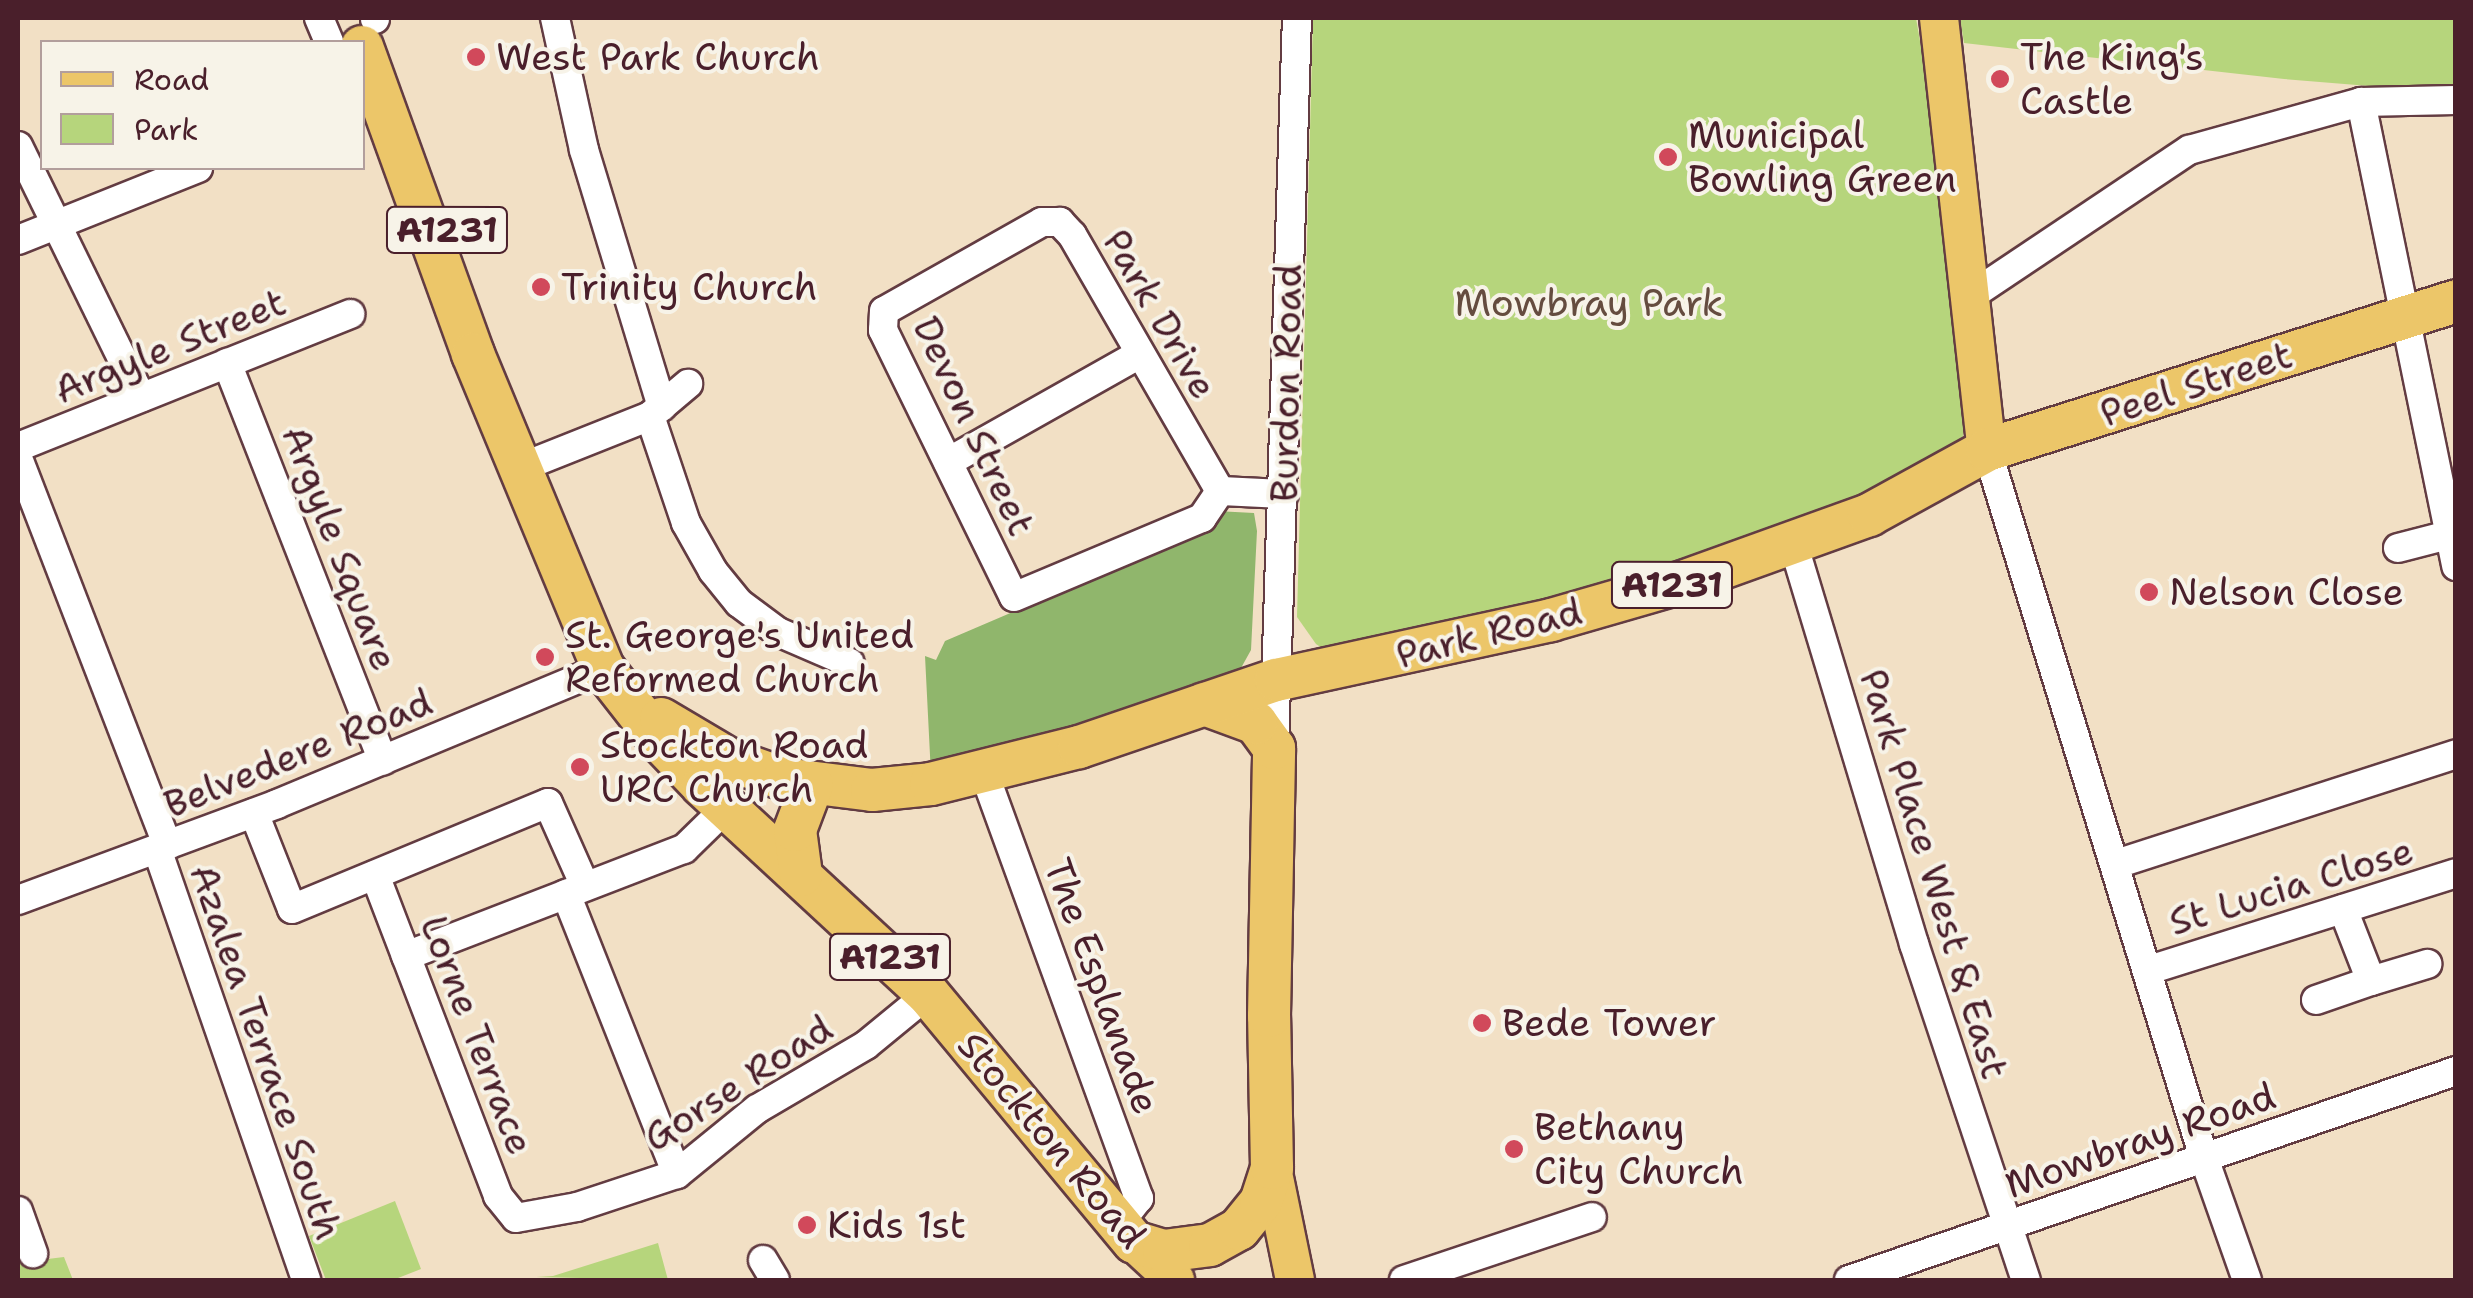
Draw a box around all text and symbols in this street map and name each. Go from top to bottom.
place label: West Park Church [496,34,820,80]
place label: The King's Castle [2020,34,2204,123]
legend [40,40,365,170]
marker: West Park Church [465,46,487,68]
text: Road [134,59,209,100]
marker: The King's Castle [1989,68,2011,90]
text: Park [134,109,198,150]
place label: Municipal Bowling Green [1688,112,1957,202]
marker: Municipal Bowling Green [1657,146,1679,168]
road number: A1231 [384,200,510,260]
street label: Park Drive [1093,221,1227,407]
street label: Burdon Road [1261,263,1311,503]
place label: Trinity Church [561,264,818,310]
marker: Trinity Church [530,276,552,298]
street label: Argyle Street [48,279,292,413]
park label: Mowbray Park [1455,280,1723,326]
street label: Devon Street [903,309,1045,543]
street label: Peel Street [2094,332,2298,436]
street label: Argyle Square [272,419,408,677]
road number: A1231 [1610,555,1734,615]
place label: Nelson Close [2169,569,2404,615]
marker: Nelson Close [2138,581,2160,603]
street label: Park Road [1391,588,1587,678]
place label: St. George's United Reformed Church [565,612,914,702]
marker: St. George's United Reformed Church [534,646,556,668]
street label: Park Place West & East [1850,664,2018,1084]
street label: Belvedere Road [157,678,439,828]
place label: Stockton Road URC Church [600,722,868,812]
marker: Stockton Road URC Church [569,756,591,778]
street label: St Lucia Close [2164,827,2418,945]
street label: The Esplanade [1035,852,1169,1120]
street label: Azalea Terrace South [180,858,352,1246]
street label: Lorne Terrace [411,909,543,1161]
road number: A1231 [828,927,952,987]
place label: Bede Tower [1502,1000,1716,1046]
street label: Gorse Road [635,1005,841,1161]
marker: Bede Tower [1471,1012,1493,1034]
street label: Stockton Road [948,1023,1156,1257]
street label: Mowbray Road [1999,1072,2281,1208]
place label: Bethany City Church [1534,1104,1744,1194]
marker: Bethany City Church [1503,1138,1525,1160]
place label: Kids 1st [827,1202,966,1248]
marker: Kids 1st [796,1214,818,1236]

